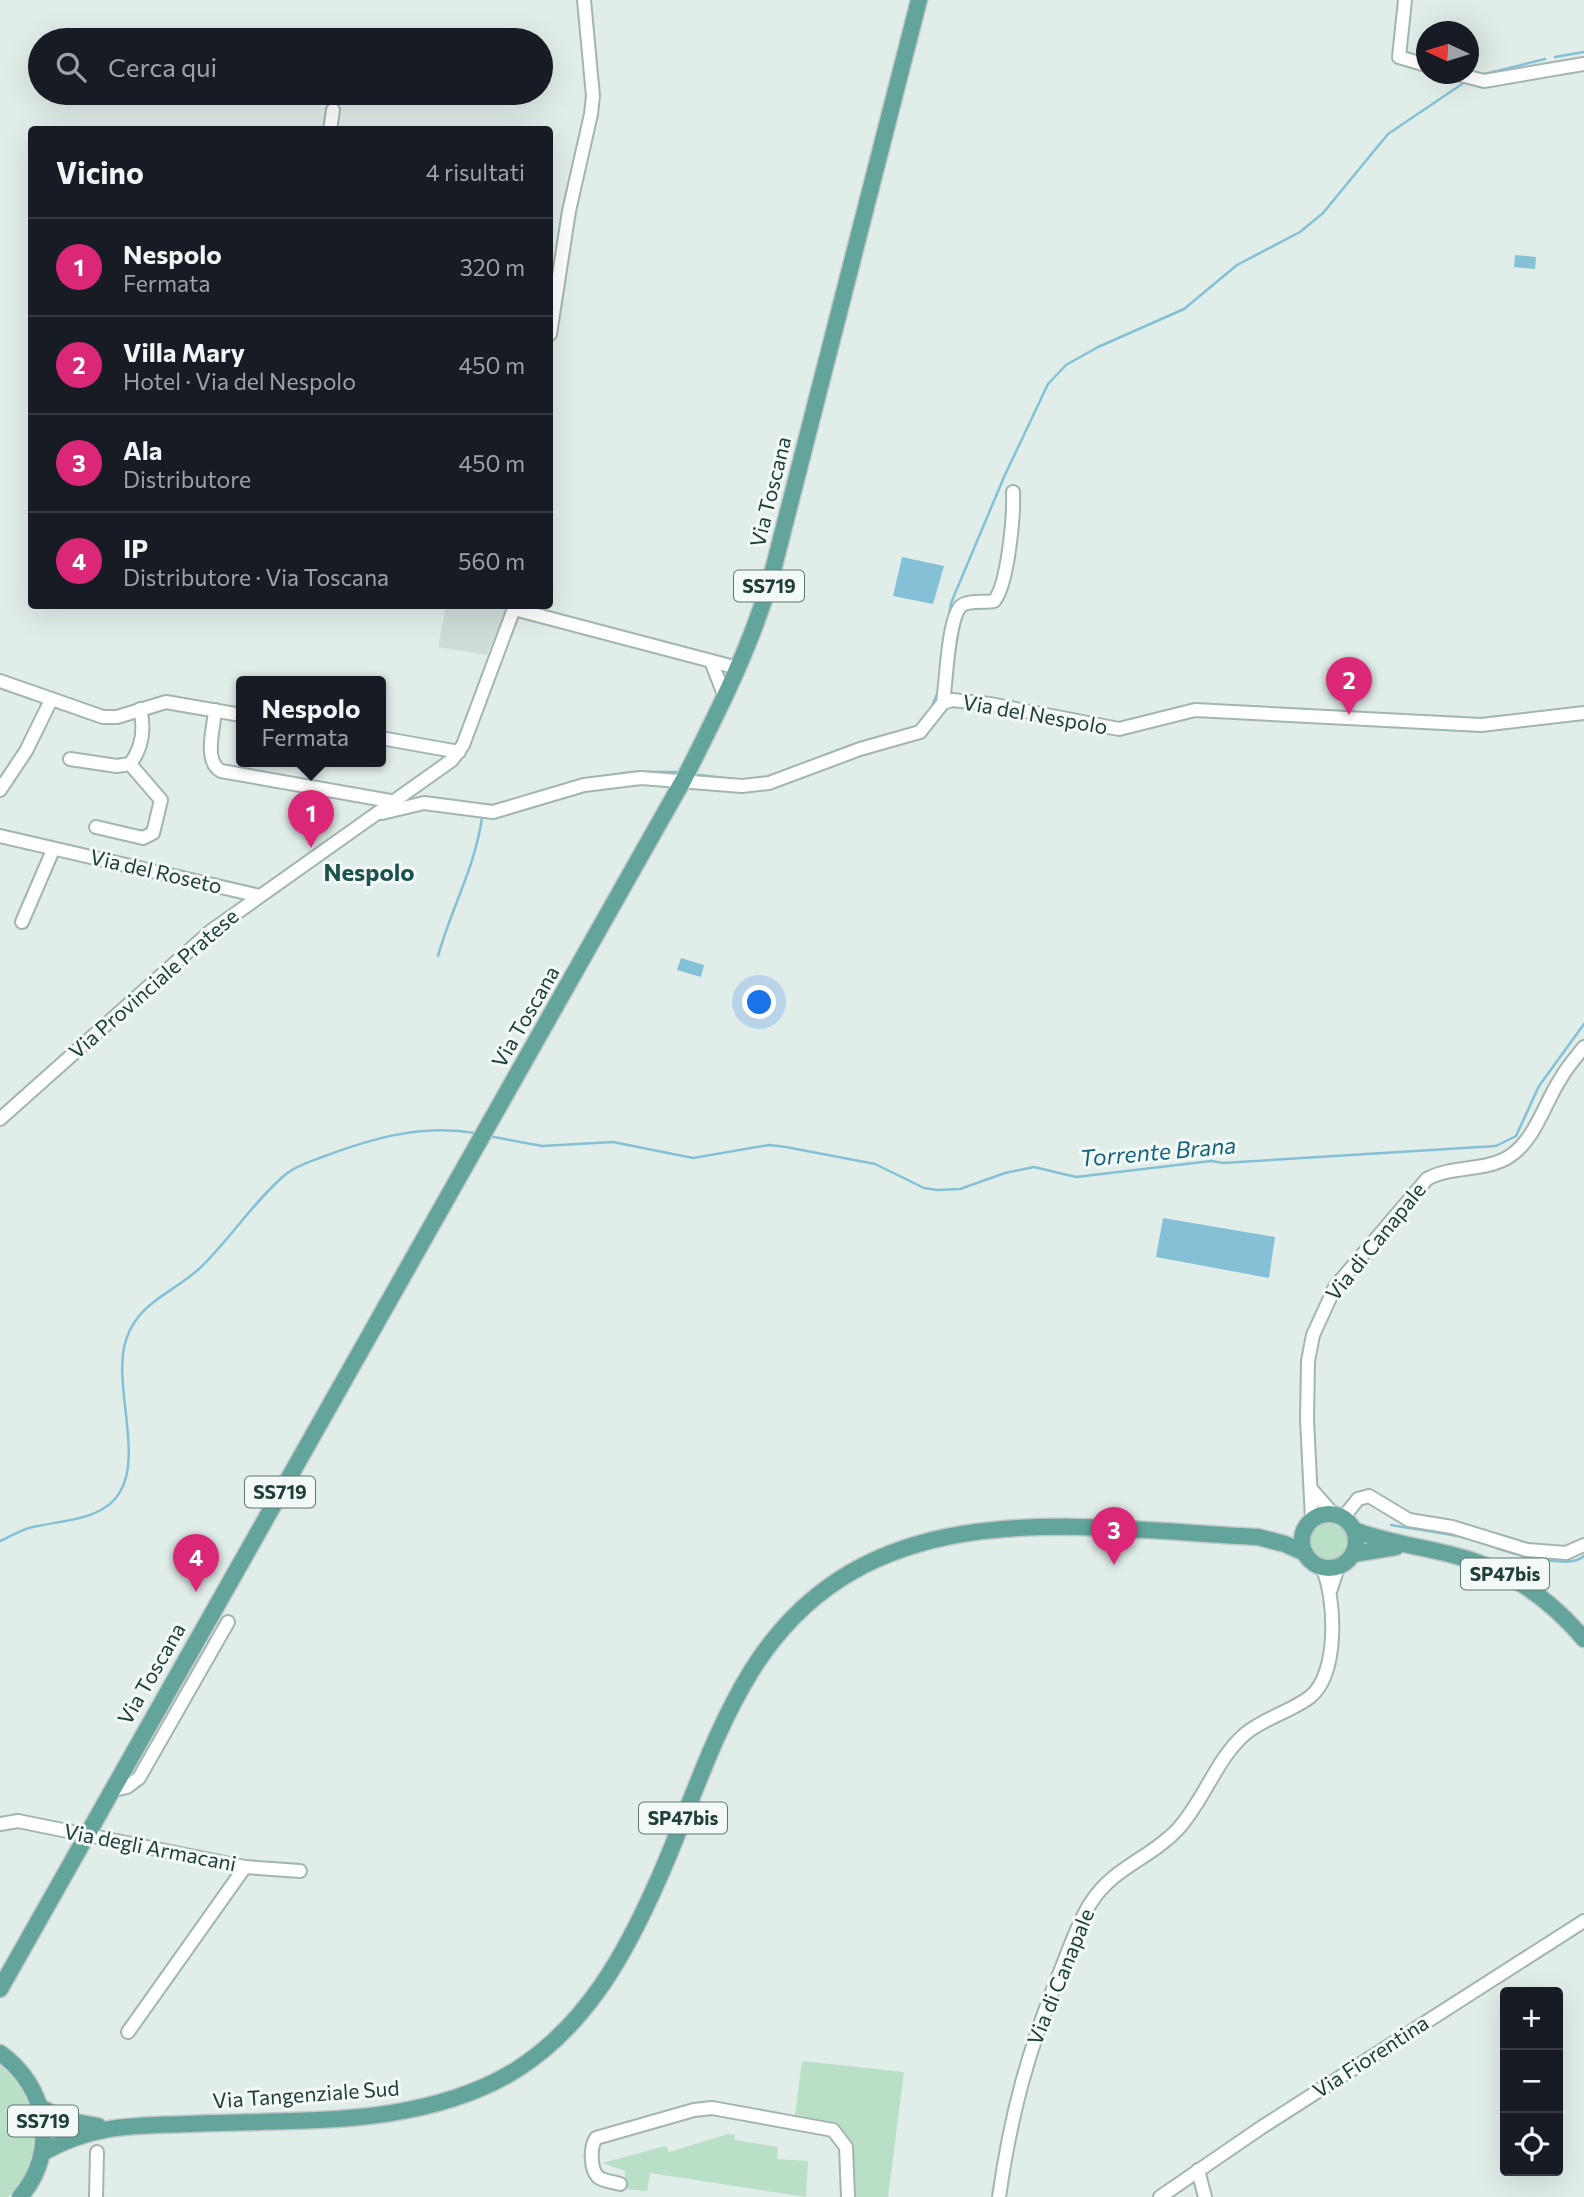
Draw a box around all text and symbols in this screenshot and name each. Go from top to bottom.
north arrow [1416,21,1479,84]
search box [28,28,553,105]
icon: search [52,48,90,86]
text: Cerca qui [108,51,217,82]
text: Vicino [56,153,144,190]
text: 4 risultati [426,158,525,186]
text: Nespolo [123,238,222,269]
text: 1 [74,253,84,281]
text: 320 m [460,253,525,281]
text: Fermata [123,269,211,297]
text: Villa Mary [123,336,245,367]
text: 2 [72,351,86,379]
text: 450 m [459,351,525,379]
text: Hotel · Via del Nespolo [123,367,356,395]
text: Ala [123,434,162,465]
street label: Via Toscana [744,434,795,549]
text: 3 [72,449,86,477]
text: 450 m [459,449,525,477]
text: Distributore [123,465,251,493]
text: IP [123,532,148,563]
text: 4 [72,547,86,575]
text: 560 m [458,547,525,575]
text: Distributore · Via Toscana [123,563,389,591]
road number: SS719 [734,570,804,601]
pin: 2 [1326,657,1372,715]
popup [236,676,386,767]
street label: Via del Nespolo [961,688,1110,739]
text: Nespolo [262,692,360,723]
text: Fermata [262,723,349,751]
pin: 1 [288,790,334,848]
street label: Via del Roseto [88,843,225,898]
district label: Nespolo [323,857,415,886]
street label: Via Provinciale Pratese [63,903,243,1063]
street label: Via Toscana [486,961,564,1071]
your location [742,985,776,1019]
water label: Torrente Brana [1079,1130,1237,1172]
street label: Via di Canapale [1320,1177,1430,1305]
road number: SS719 [245,1476,315,1508]
pin: 3 [1091,1507,1137,1565]
pin: 4 [173,1534,219,1592]
road number: SP47bis [1461,1558,1549,1590]
street label: Via Toscana [112,1618,190,1728]
road number: SP47bis [639,1802,727,1834]
street label: Via degli Armacani [62,1818,239,1876]
street label: Via di Canapale [1021,1905,1098,2048]
map controls [1500,1987,1563,2176]
button: + [1500,1987,1563,2050]
street label: Via Fiorentina [1308,2009,1433,2102]
button: − [1500,2050,1563,2113]
street label: Via Tangenziale Sud [212,2075,400,2113]
road number: SS719 [8,2106,78,2136]
button: locate [1500,2113,1563,2176]

